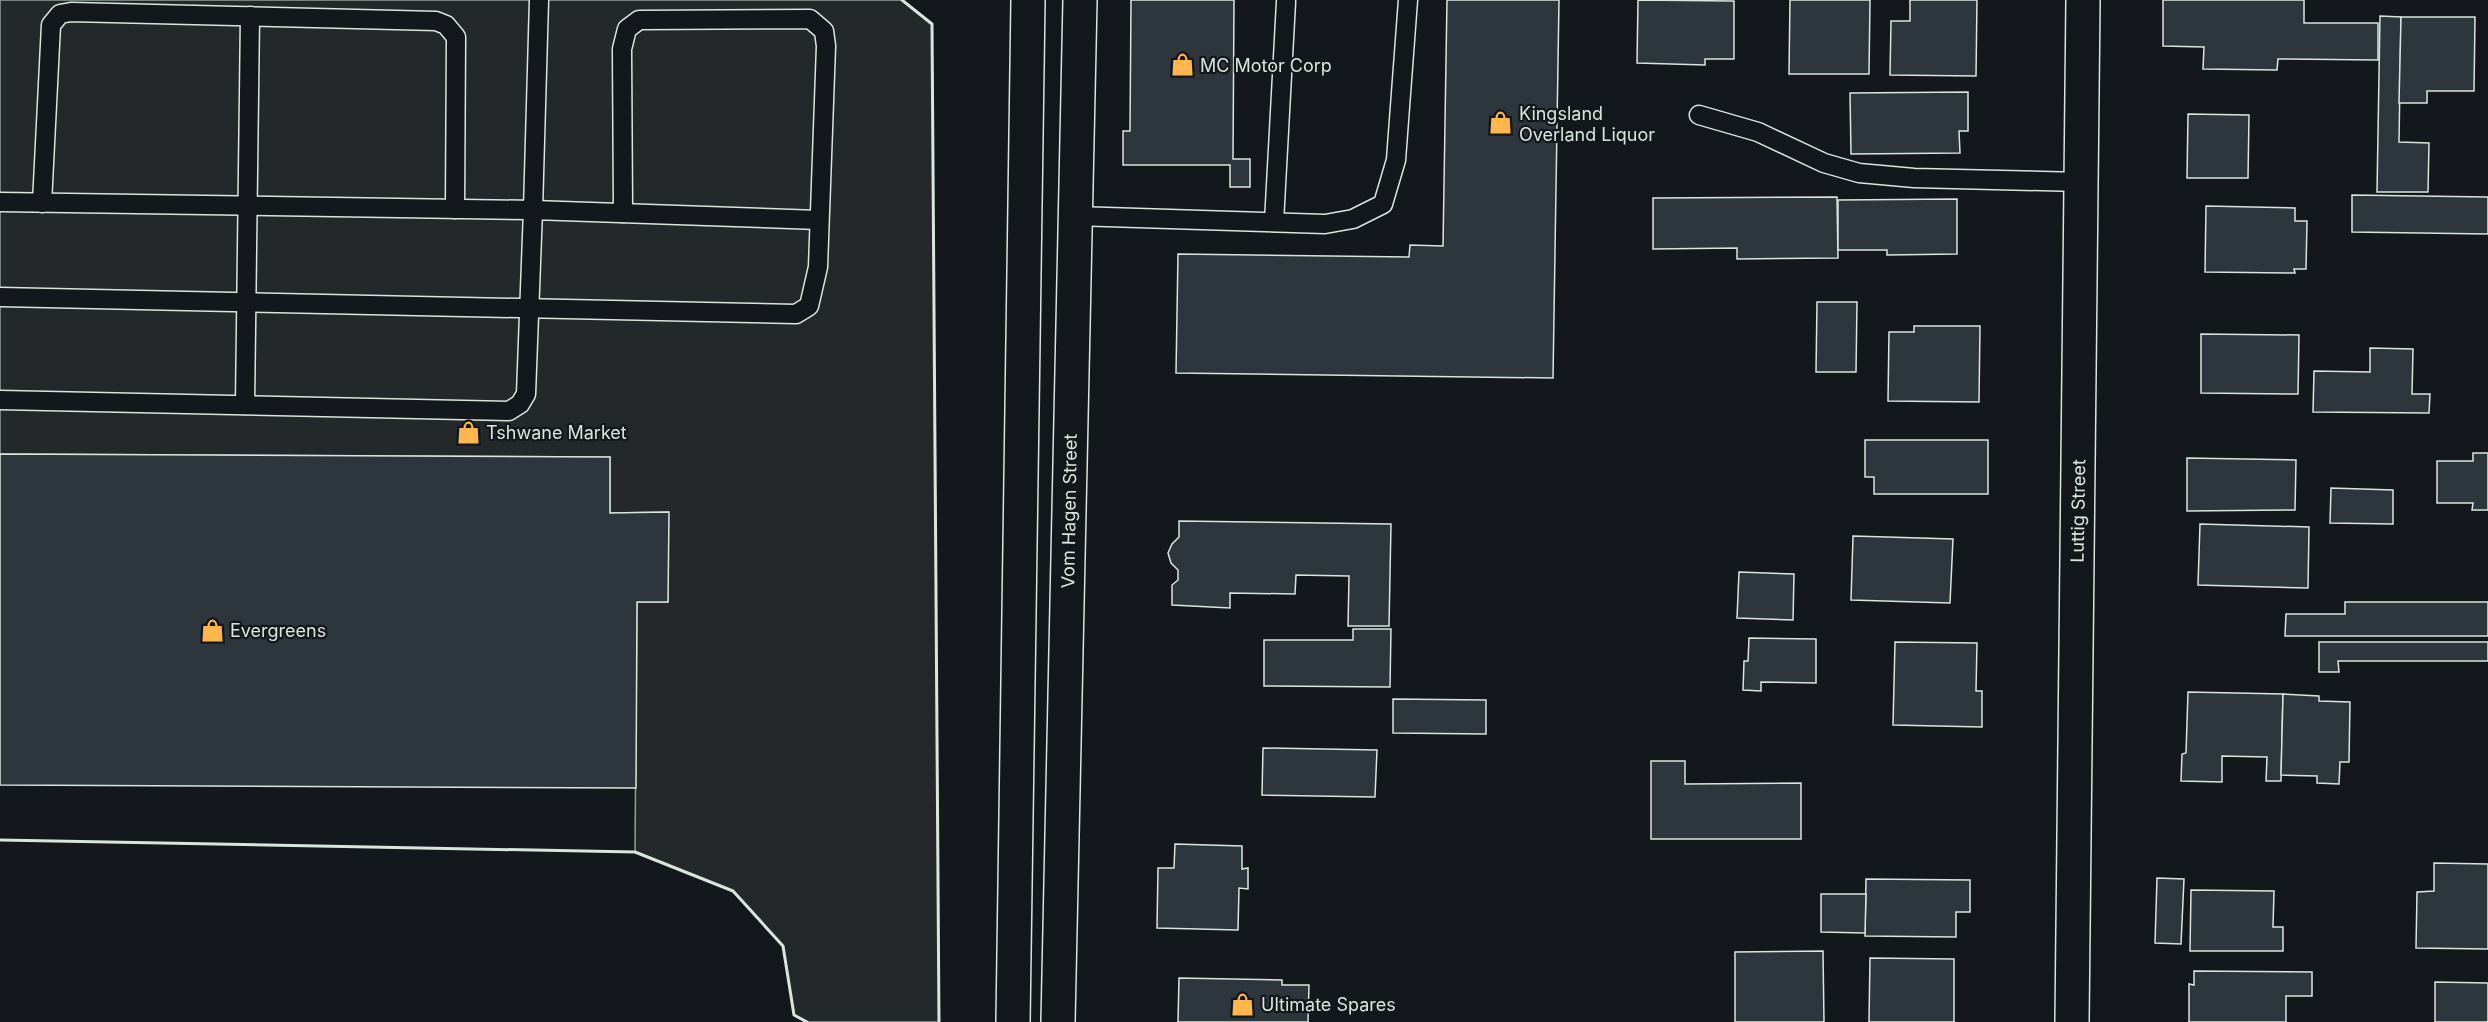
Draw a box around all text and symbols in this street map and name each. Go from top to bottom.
shop icon: MC Motor Corp [1169,52,1195,78]
place label: MC Motor Corp [1200,55,1332,76]
place label: Kingsland Overland Liquor [1519,103,1655,145]
shop icon: Kingsland Overland Liquor [1488,110,1514,136]
shop icon: Tshwane Market [455,419,481,445]
place label: Tshwane Market [486,422,627,443]
street label: Vom Hagen Street [1057,433,1081,588]
street label: Luttig Street [2067,459,2089,563]
shop icon: Evergreens [199,617,225,643]
place label: Evergreens [230,620,326,641]
shop icon: Ultimate Spares [1230,991,1256,1017]
place label: Ultimate Spares [1261,994,1396,1015]

